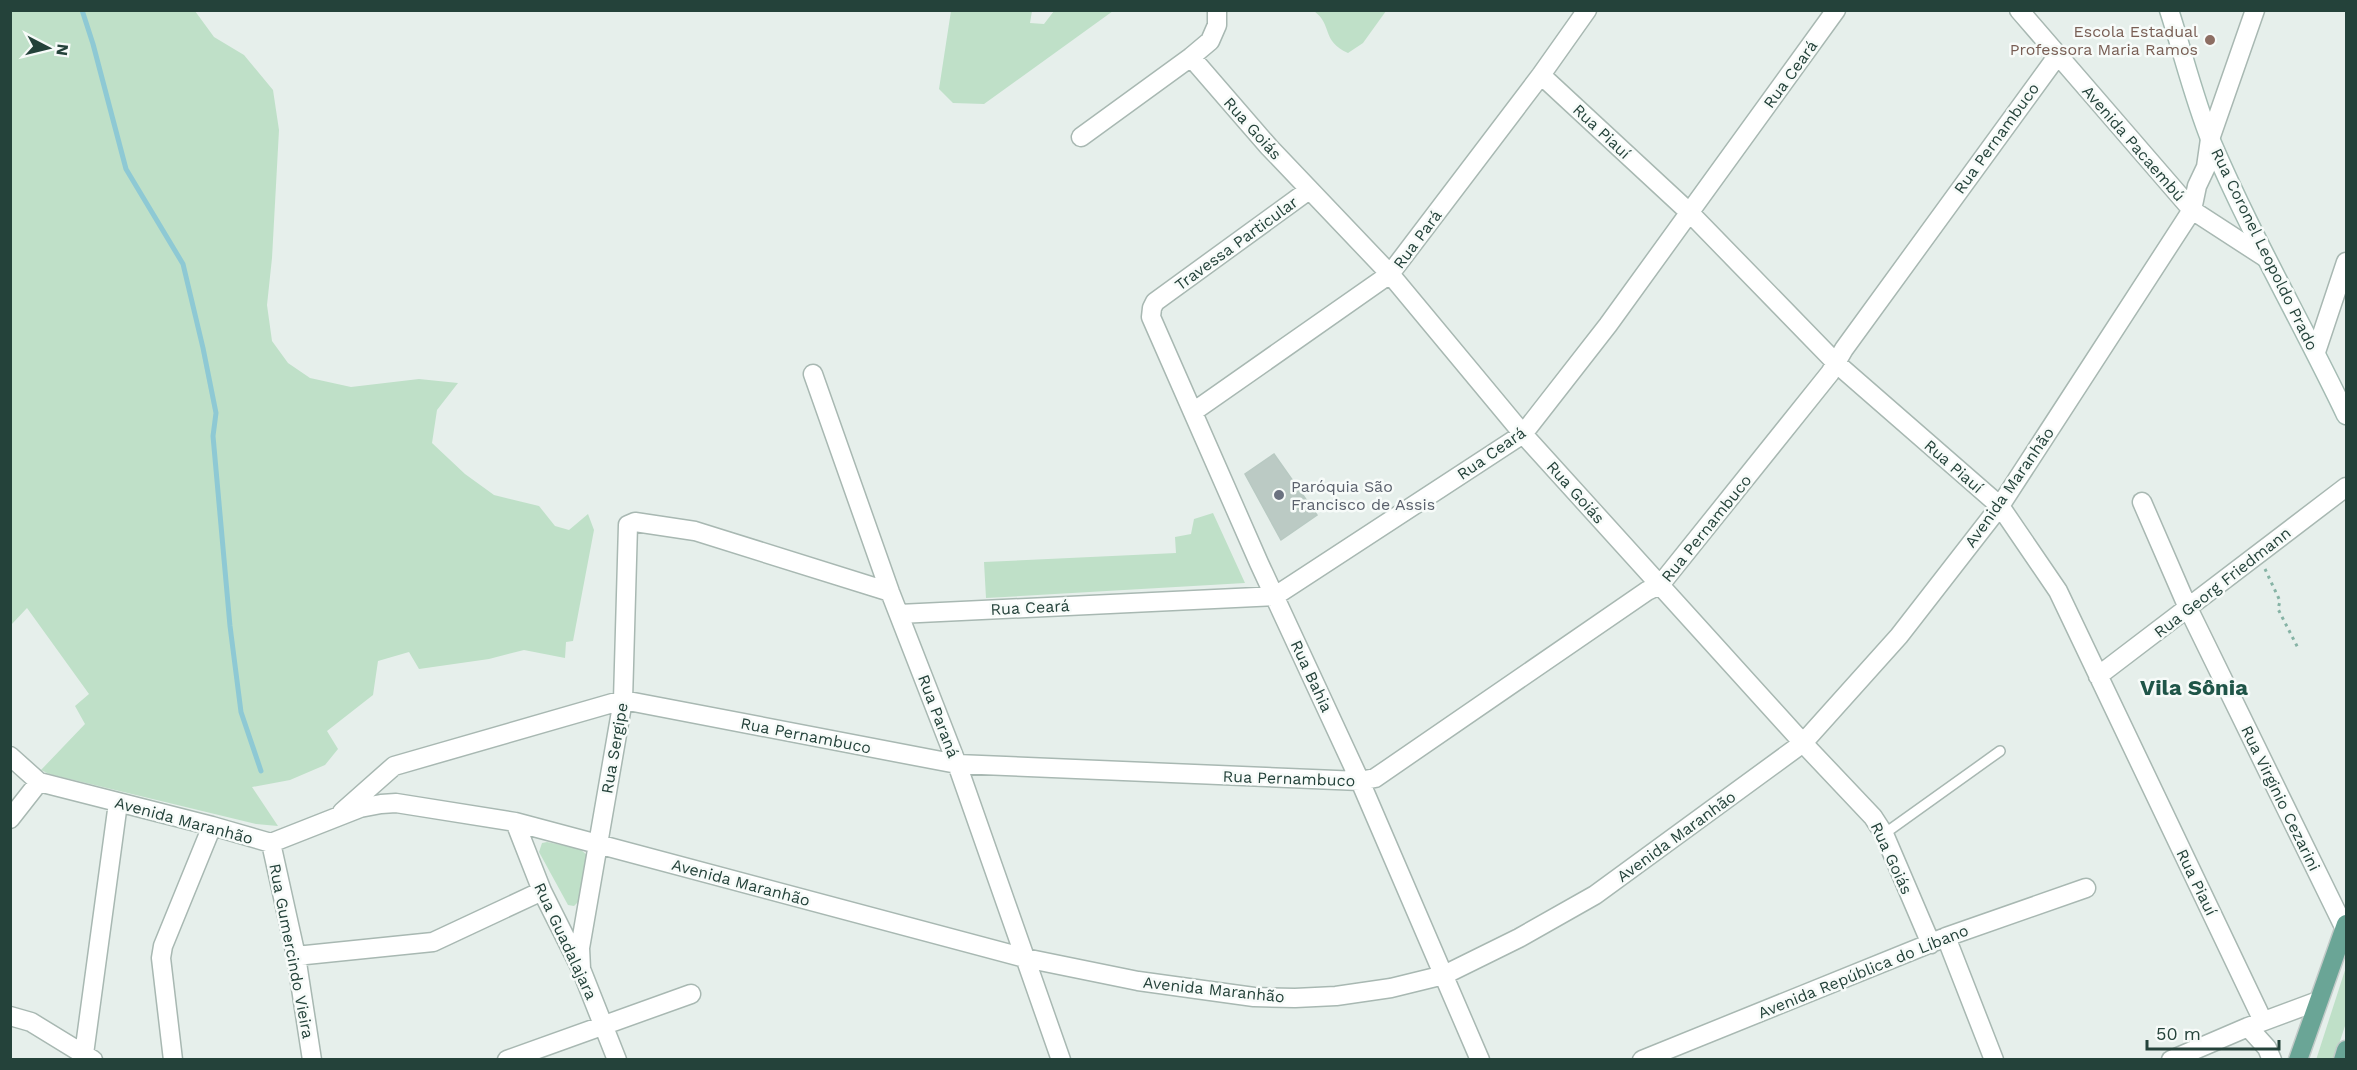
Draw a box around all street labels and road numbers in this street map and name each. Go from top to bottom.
street label: Rua Ceará [1759,37,1821,112]
street label: Rua Pernambuco [1950,79,2043,197]
street label: Avenida Pacaembú [2078,82,2189,205]
street label: Rua Goiás [1220,93,1286,163]
street label: Rua Piauí [1569,100,1634,163]
street label: Rua Coronel Leopoldo Prado [2207,145,2322,353]
street label: Travessa Particular [1171,192,1302,294]
street label: Rua Pará [1389,206,1446,272]
street label: Rua Ceará [1453,423,1529,484]
street label: Avenida Maranhão [1961,424,2058,551]
street label: Rua Piauí [1920,436,1987,497]
street label: Rua Goiás [1543,457,1609,527]
street label: Rua Pernambuco [1657,471,1755,586]
street label: Rua Georg Friedmann [2150,523,2294,642]
street label: Rua Ceará [990,596,1070,619]
street label: Rua Bahia [1287,637,1336,715]
street label: Rua Paraná [914,672,963,760]
street label: Rua Sergipe [597,701,632,795]
street label: Rua Pernambuco [739,714,873,757]
street label: Rua Virginio Cezarini [2237,722,2324,874]
street label: Rua Pernambuco [1222,767,1356,790]
street label: Avenida Maranhão [1613,787,1739,886]
street label: Avenida Maranhão [113,793,255,848]
street label: Rua Goiás [1867,819,1917,897]
street label: Rua Piauí [2172,846,2221,919]
street label: Avenida Maranhão [670,855,812,910]
street label: Rua Gumercindo Vieira [265,862,318,1040]
street label: Rua Guadalajara [530,880,601,1003]
street label: Avenida República do Líbano [1755,920,1971,1022]
street label: Avenida Maranhão [1142,973,1286,1006]

